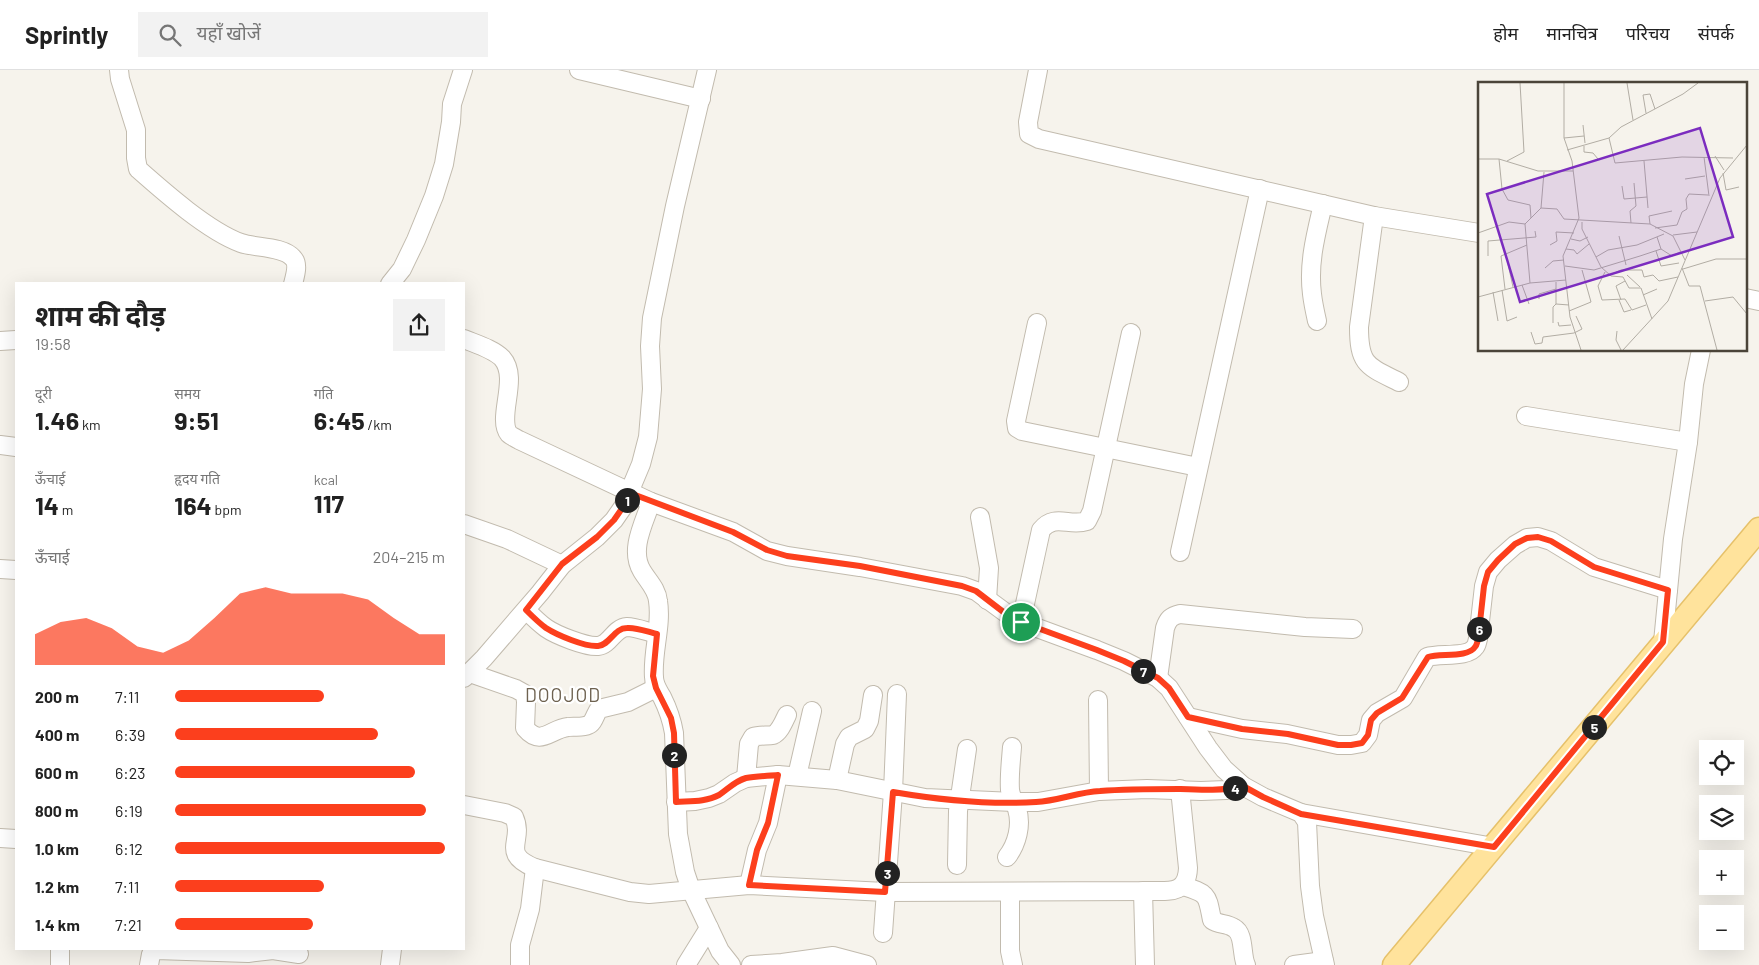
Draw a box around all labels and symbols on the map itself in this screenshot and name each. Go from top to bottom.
inset map [1478,82,1746,351]
pin: 1 [614,488,640,512]
pin [1000,601,1042,643]
pin: 6 [1466,616,1492,642]
pin: 7 [1130,658,1156,684]
district label: DOOJOD [525,683,601,706]
pin: 5 [1582,714,1606,740]
pin: 2 [662,742,686,768]
pin: 4 [1222,776,1248,800]
pin: 3 [874,860,900,886]

